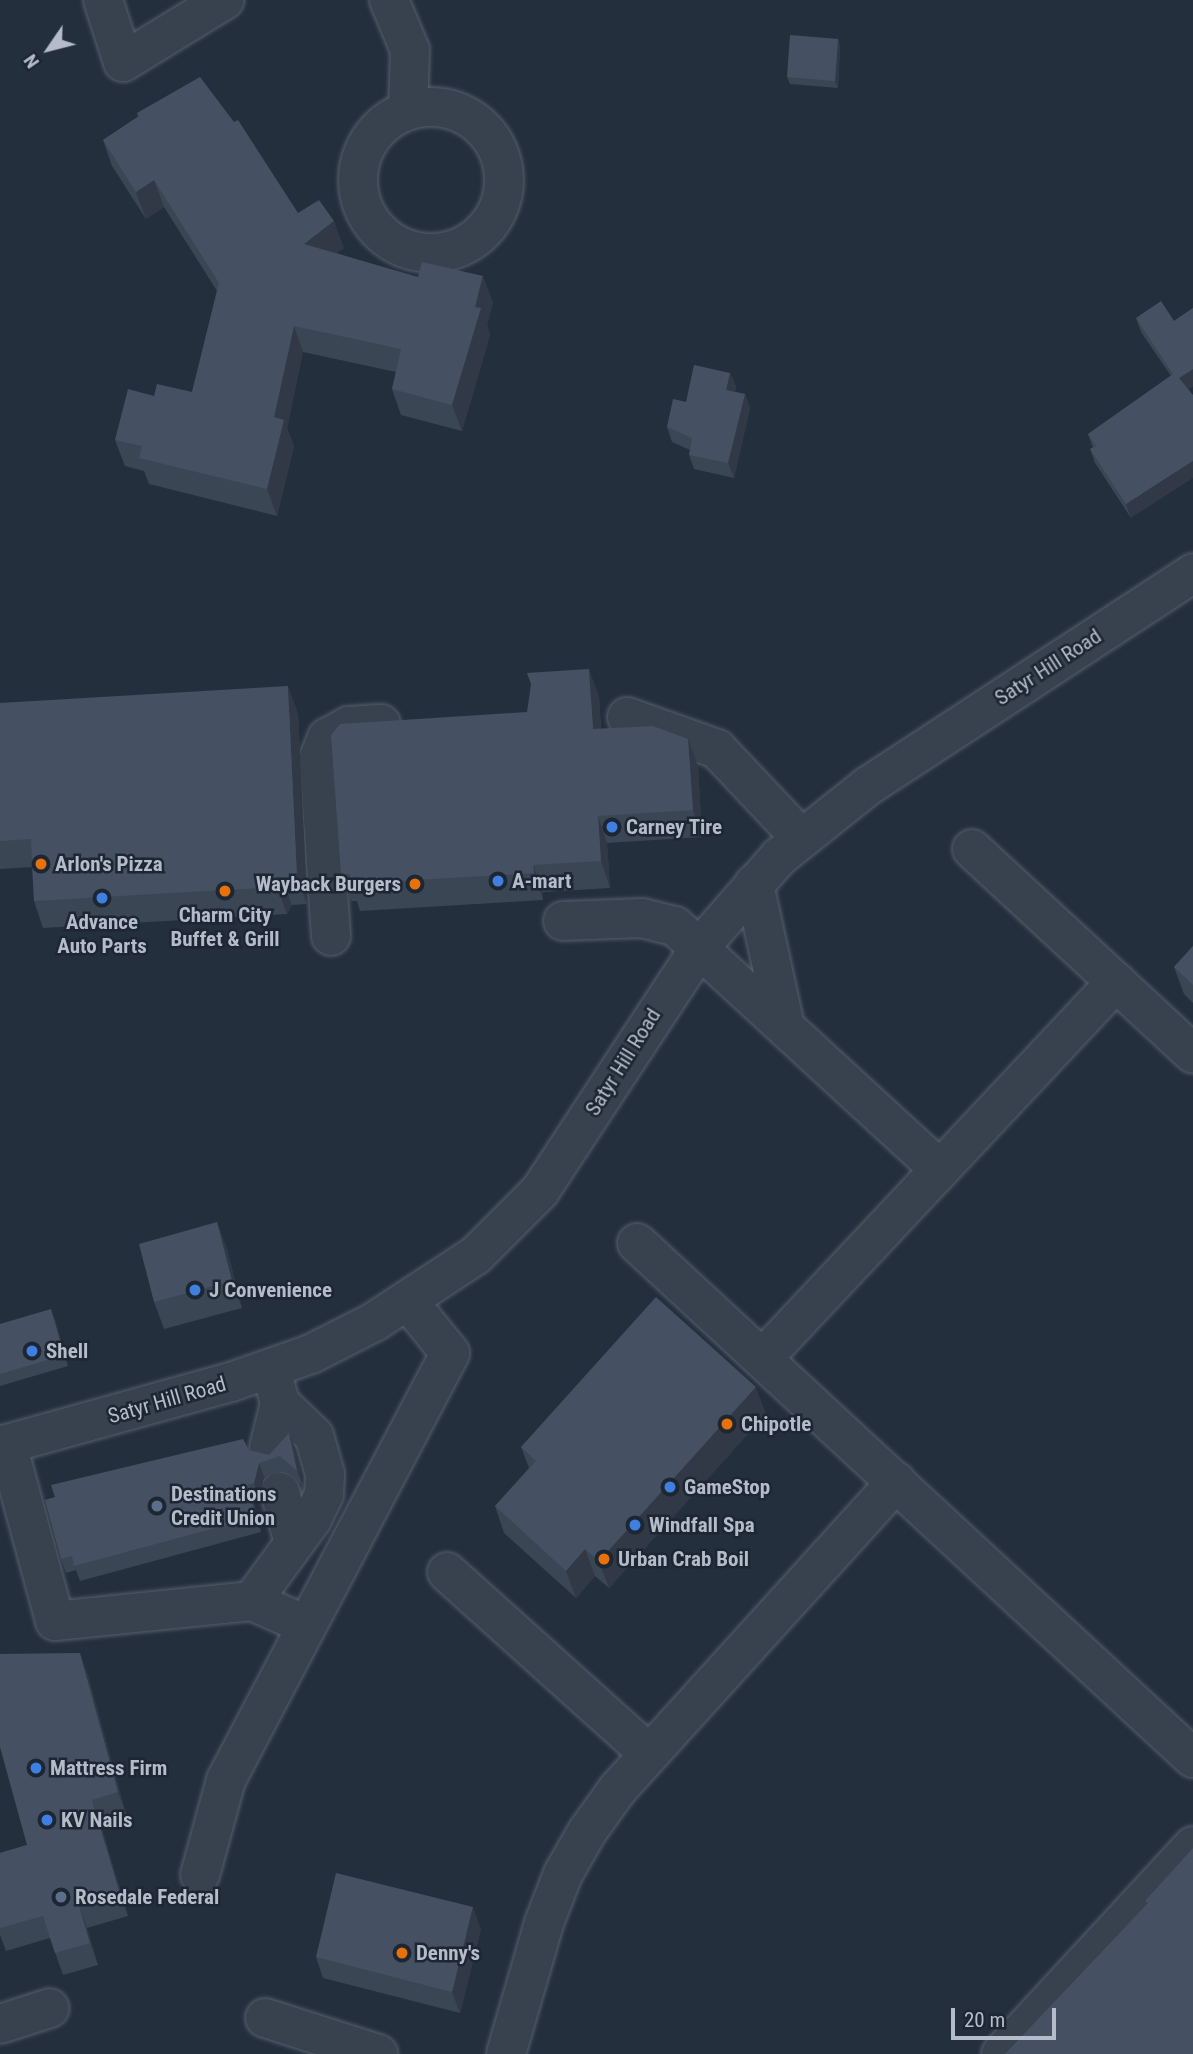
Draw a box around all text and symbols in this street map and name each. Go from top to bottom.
north arrow [14,14,84,84]
text: N [19,50,44,73]
street label: Satyr Hill Road [990,623,1106,711]
place label: Carney Tire [626,814,723,840]
marker: Carney Tire [604,819,620,835]
place label: Arlon's Pizza [55,851,163,877]
marker: Arlon's Pizza [33,856,49,872]
place label: A-mart [512,868,571,894]
place label: Wayback Burgers [256,871,401,897]
marker: A-mart [490,873,506,889]
marker: Wayback Burgers [407,876,423,892]
marker: Charm City Buffet & Grill [217,883,233,899]
marker: Advance Auto Parts [94,890,110,906]
place label: Charm City Buffet & Grill [170,902,280,952]
place label: Advance Auto Parts [57,909,147,959]
street label: Satyr Hill Road [580,1004,666,1120]
place label: J Convenience [209,1277,332,1303]
marker: J Convenience [187,1282,203,1298]
place label: Shell [46,1338,88,1364]
marker: Shell [24,1343,40,1359]
street label: Satyr Hill Road [105,1371,229,1429]
place label: Chipotle [741,1411,811,1437]
marker: Chipotle [719,1416,735,1432]
place label: GameStop [684,1474,770,1500]
marker: GameStop [662,1479,678,1495]
place label: Destinations Credit Union [171,1481,276,1531]
marker: Destinations Credit Union [149,1498,165,1514]
place label: Windfall Spa [649,1512,755,1538]
marker: Windfall Spa [627,1517,643,1533]
place label: Urban Crab Boil [618,1546,749,1572]
marker: Urban Crab Boil [596,1551,612,1567]
place label: Mattress Firm [50,1755,167,1781]
marker: Mattress Firm [28,1760,44,1776]
place label: KV Nails [61,1807,132,1833]
marker: KV Nails [39,1812,55,1828]
place label: Rosedale Federal [75,1884,219,1910]
marker: Rosedale Federal [53,1889,69,1905]
place label: Denny's [416,1940,480,1966]
marker: Denny's [394,1945,410,1961]
scale bar [955,1994,1060,2038]
text: 20 m [964,2008,1005,2032]

